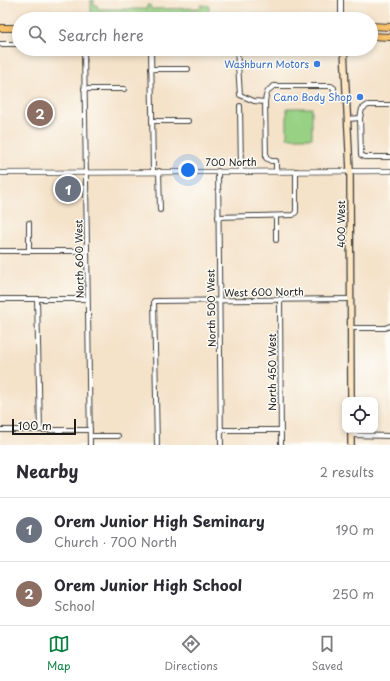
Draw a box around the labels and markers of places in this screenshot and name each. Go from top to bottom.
place label: Washburn Motors [224,56,309,71]
marker: Washburn Motors [312,59,322,69]
place label: Cano Body Shop [273,89,352,104]
marker: Cano Body Shop [355,92,365,102]
pin: 2 [27,98,53,128]
pin: 1 [55,174,81,204]

